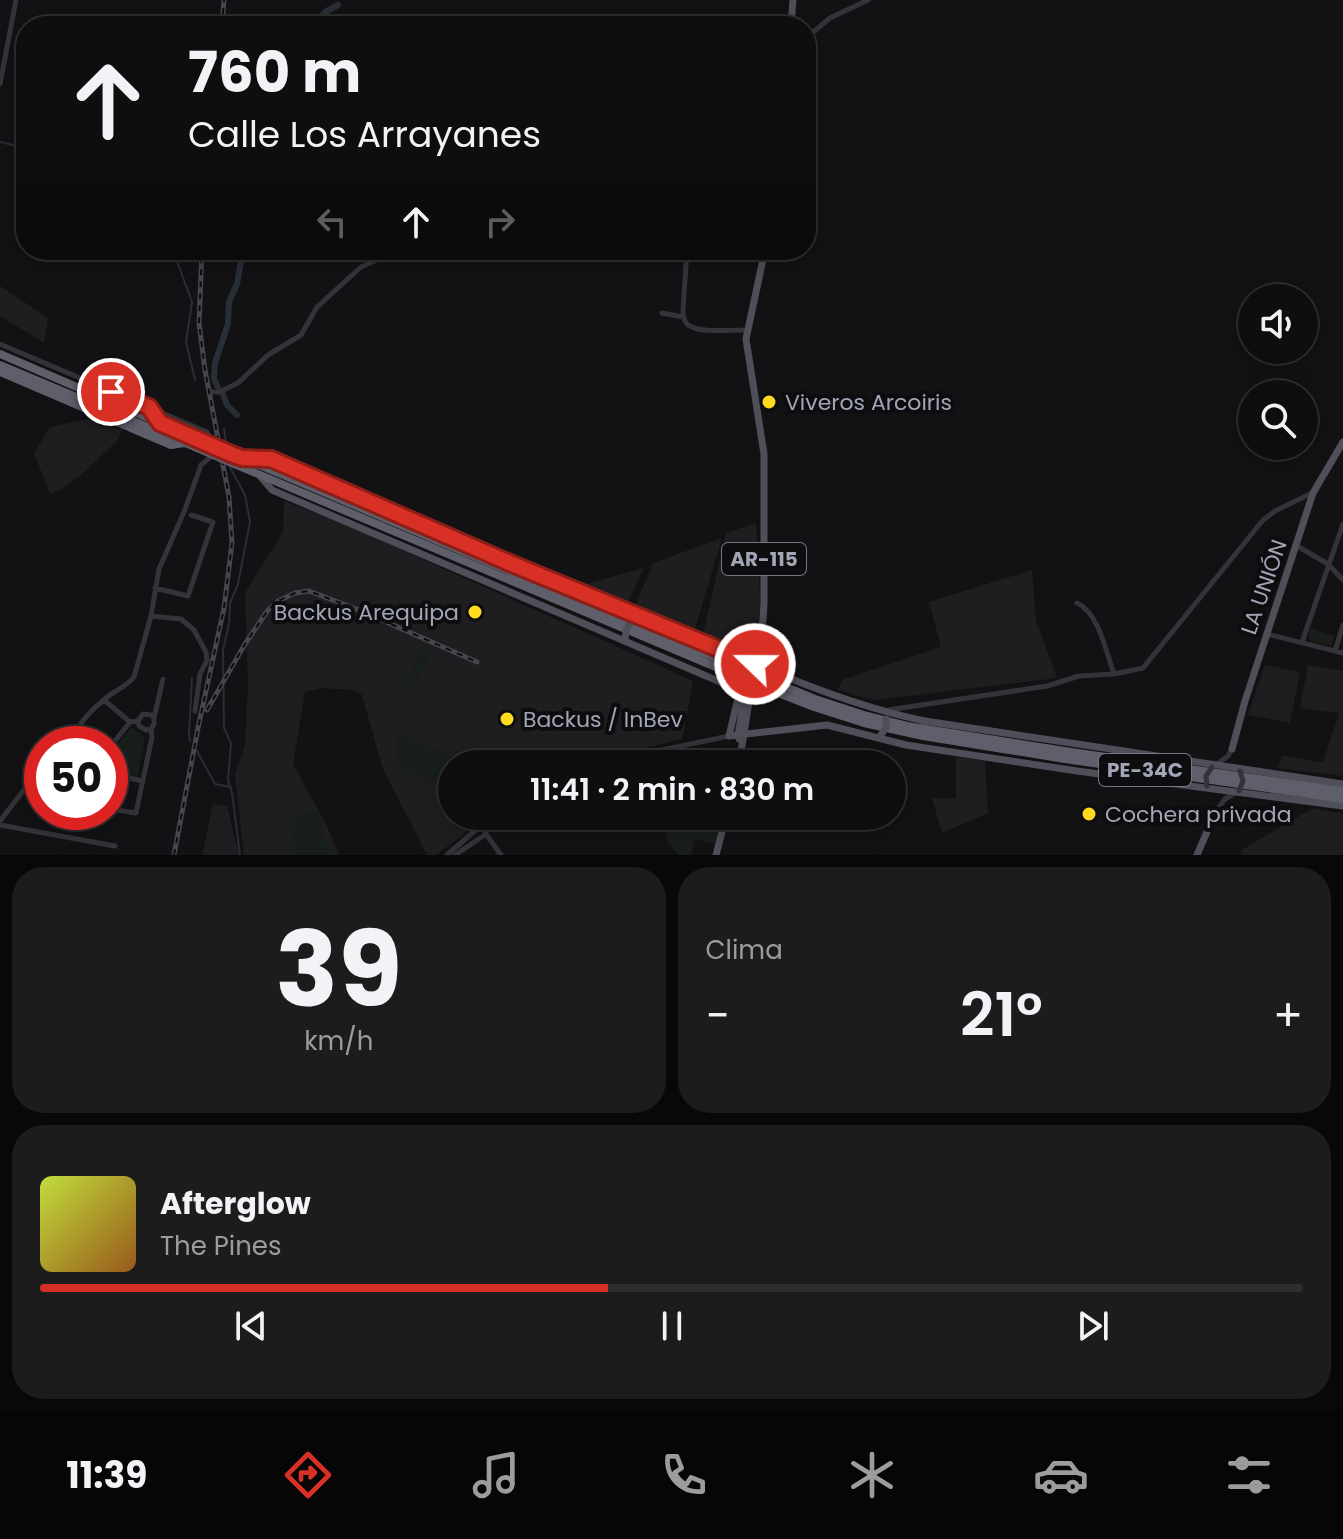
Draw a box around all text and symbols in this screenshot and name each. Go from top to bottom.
text: 760 m [188,33,361,112]
icon: ahead [56,48,160,152]
text: Calle Los Arrayanes [188,109,541,160]
icon: left [310,200,354,244]
icon: ahead [394,200,438,244]
icon: right [478,200,522,244]
map controls [1238,284,1318,460]
button: sound [1238,284,1318,364]
pin [77,358,145,426]
icon: arrive [89,370,133,414]
button: search [1238,380,1318,460]
place label: Viveros Arcoiris [785,387,952,418]
marker: Viveros Arcoiris [760,393,778,411]
street label: LA UNIÓN [1233,535,1295,639]
road number: AR-115 [722,543,806,575]
place label: Backus Arequipa [274,597,459,628]
marker: Backus Arequipa [466,603,484,621]
position arrow [713,622,797,706]
place label: Backus / InBev [523,704,683,735]
marker: Backus / InBev [498,710,516,728]
speed limit sign: 50 [24,726,128,830]
road number: PE-34C [1099,754,1191,786]
text: 11:41 · 2 min · 830 m [530,768,814,811]
place label: Cochera privada [1105,799,1292,830]
marker: Cochera privada [1080,805,1098,823]
text: 39 [275,897,402,1042]
text: Clima [706,932,783,968]
text: 21° [960,973,1043,1057]
text: − [706,985,730,1046]
text: + [1273,985,1303,1046]
text: km/h [304,1023,373,1059]
text: Afterglow [160,1182,311,1225]
text: The Pines [160,1228,282,1264]
icon: previous [229,1304,273,1348]
icon: pause [650,1304,694,1348]
icon: next [1071,1304,1115,1348]
icon: directions [280,1447,336,1503]
icon: music [468,1447,524,1503]
icon: phone [656,1447,712,1503]
icon: climate [844,1447,900,1503]
icon: car [1033,1447,1089,1503]
icon: filters [1221,1447,1277,1503]
text: 11:39 [66,1450,147,1501]

